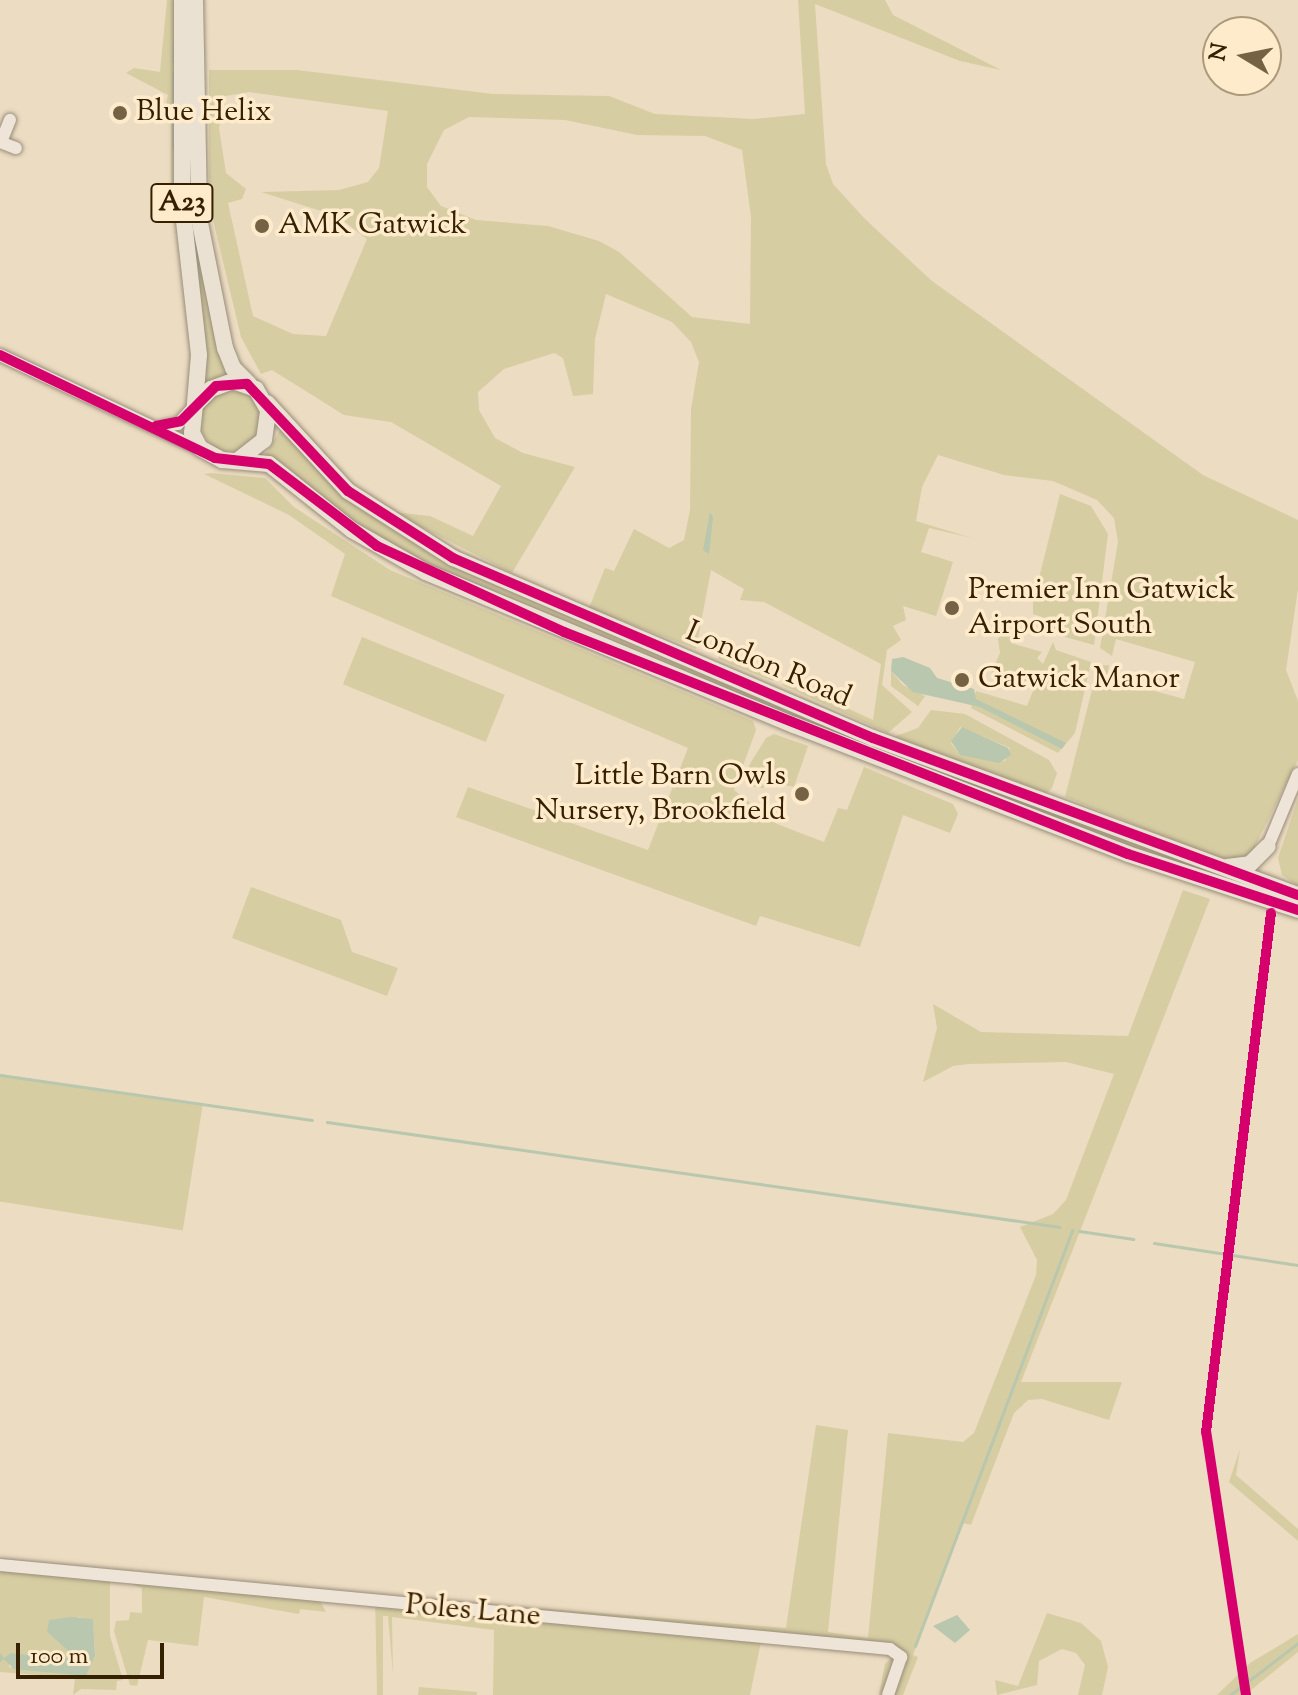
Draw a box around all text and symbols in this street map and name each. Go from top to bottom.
north arrow [1202,16,1282,96]
text: N [1203,41,1238,64]
place label: Blue Helix [136,95,271,131]
marker: Blue Helix [111,104,129,122]
road number: A23 [150,179,214,227]
place label: AMK Gatwick [278,208,467,244]
marker: AMK Gatwick [253,217,271,235]
place label: Premier Inn Gatwick Airport South [968,573,1235,644]
marker: Premier Inn Gatwick Airport South [943,599,961,617]
street label: London Road [680,615,856,717]
place label: Gatwick Manor [978,662,1180,698]
marker: Gatwick Manor [953,671,971,689]
place label: Little Barn Owls Nursery, Brookfield [535,759,786,830]
marker: Little Barn Owls Nursery, Brookfield [793,785,811,803]
street label: Poles Lane [404,1588,542,1636]
scale bar [20,1627,168,1677]
text: 100 m [30,1640,88,1674]

